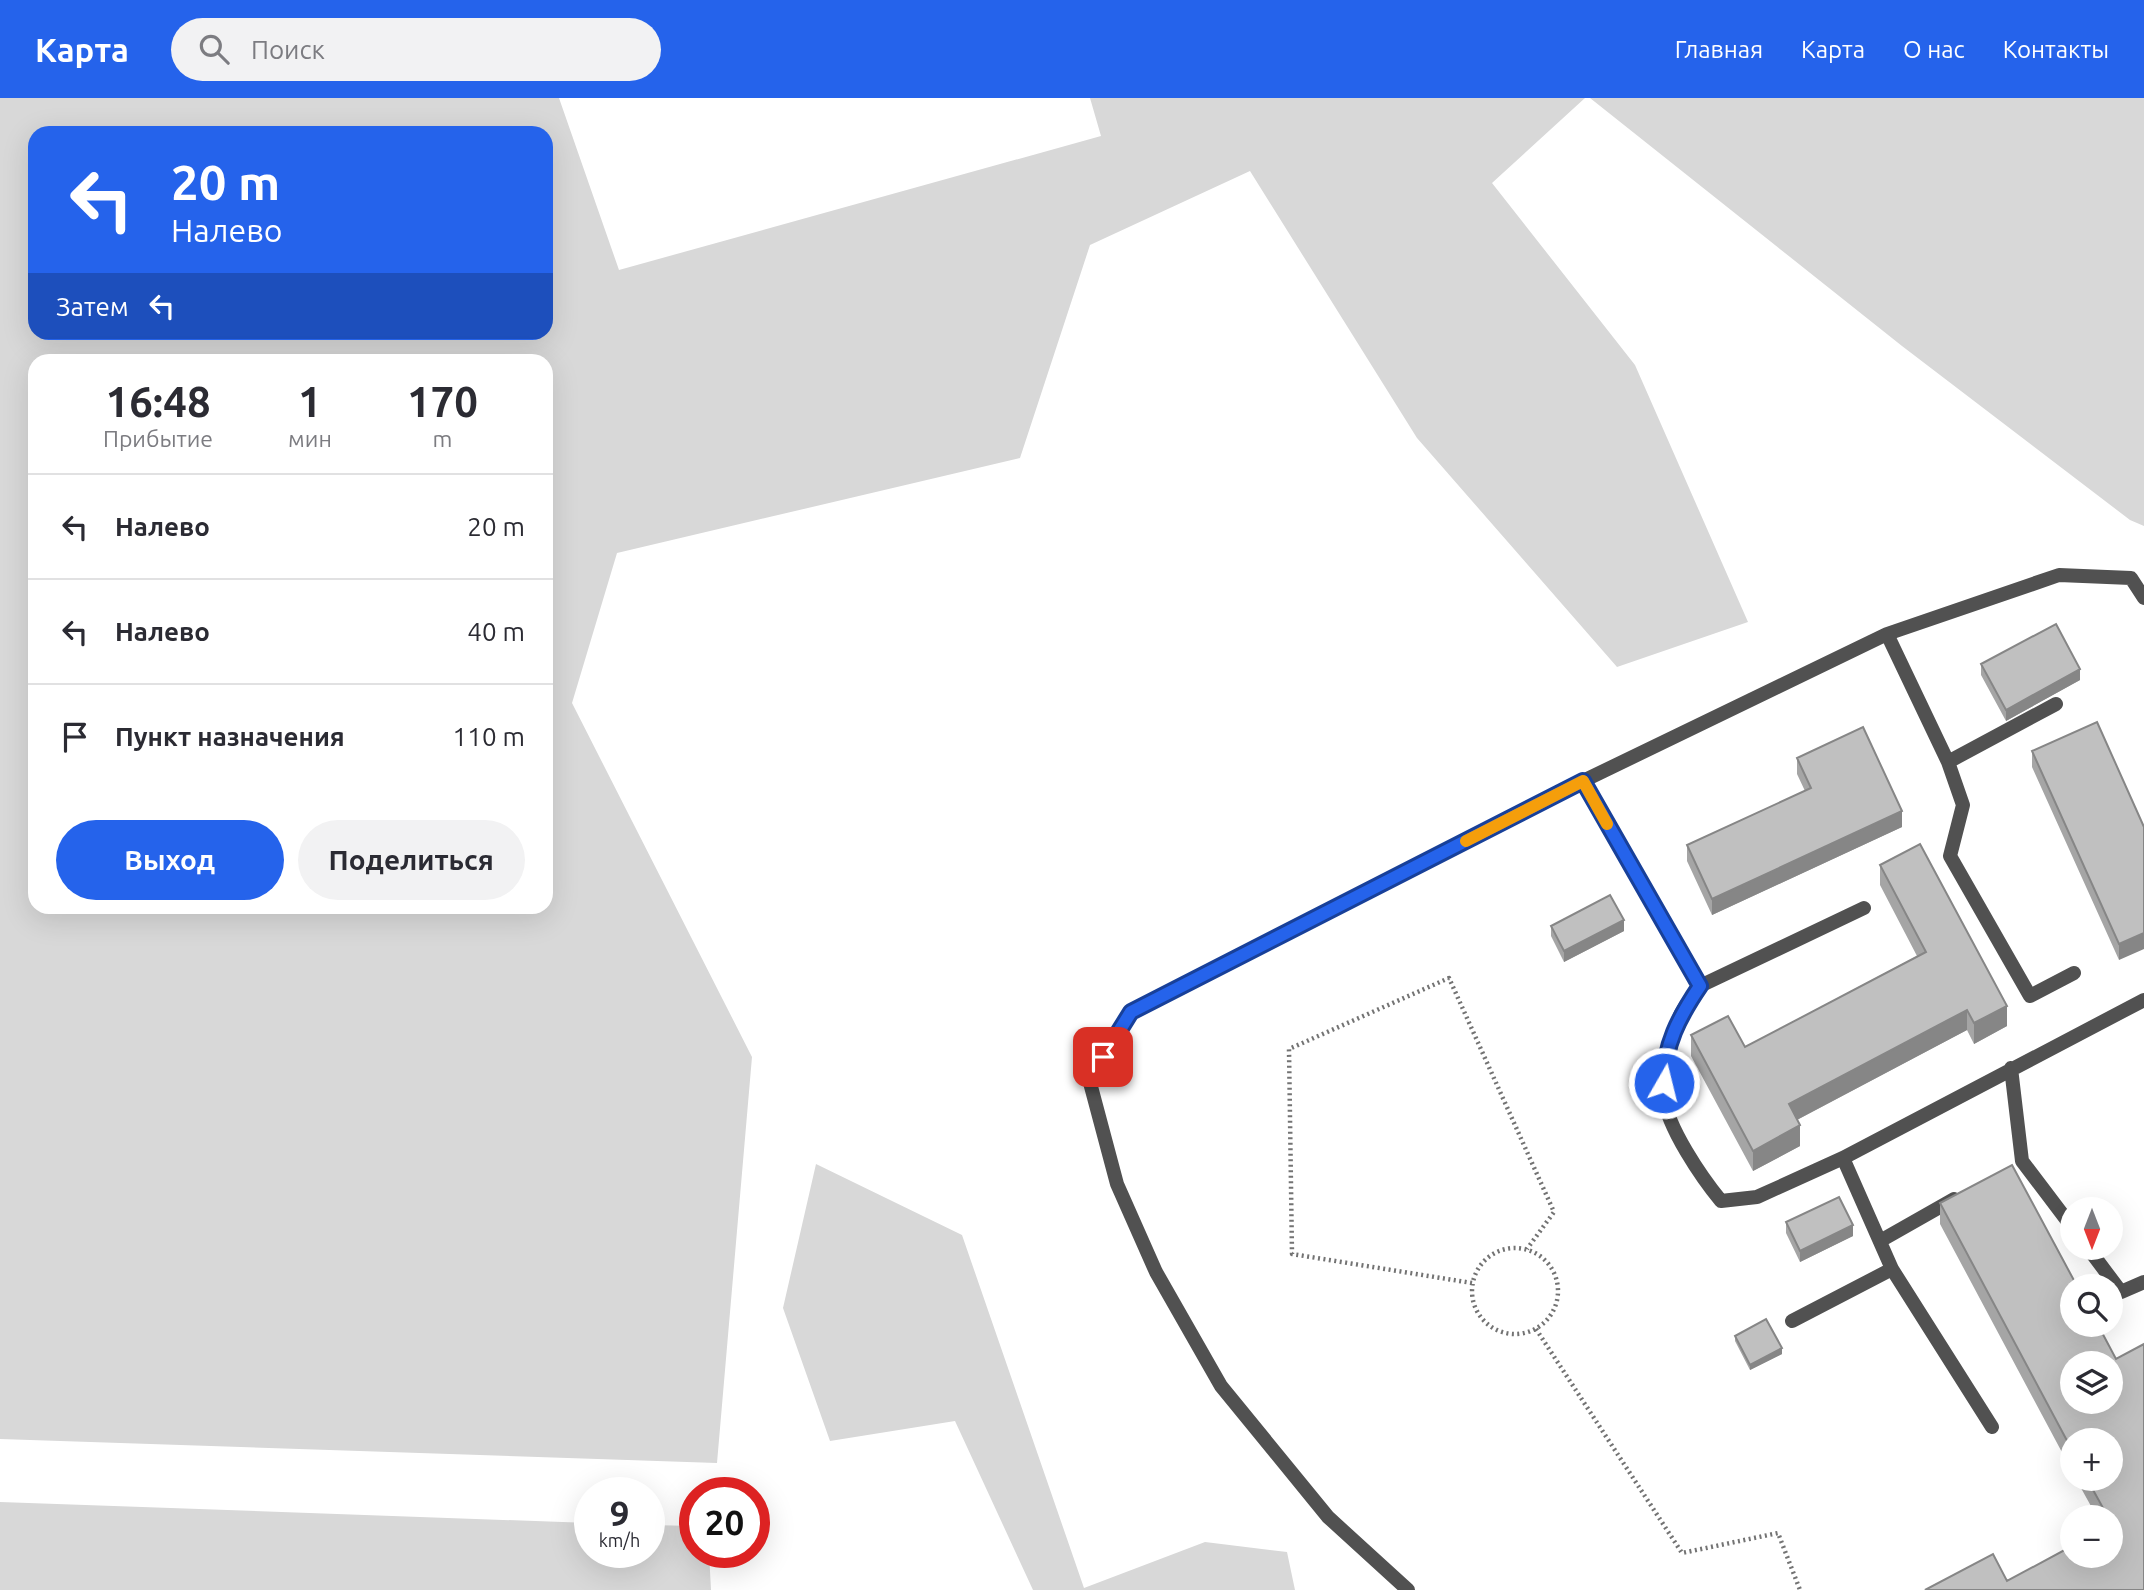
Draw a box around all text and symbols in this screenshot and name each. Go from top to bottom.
search box [171,18,661,81]
icon: search [195,30,233,68]
text: Карта [35,31,129,68]
text: Поиск [251,35,325,64]
text: Главная [1675,36,1763,63]
text: Карта [1801,36,1865,63]
text: О нас [1903,36,1965,63]
text: Контакты [2003,36,2109,63]
icon: left [56,154,147,245]
text: 20 m [171,154,280,209]
text: Налево [171,212,283,248]
icon: left [143,287,181,325]
text: Затем [56,292,129,321]
text: 16:48 [105,378,211,425]
text: 1 [298,378,322,425]
text: 170 [407,378,478,425]
text: Прибытие [103,426,213,451]
text: мин [288,426,332,451]
text: m [432,426,452,451]
icon: left [56,508,94,546]
text: Налево [115,512,210,541]
text: 20 m [467,512,525,541]
icon: left [56,613,94,651]
text: Налево [115,617,210,646]
text: 40 m [467,617,525,646]
icon: arrive [56,718,94,756]
text: Пункт назначения [115,722,345,751]
text: 110 m [453,722,525,751]
button: Выход [56,820,284,900]
button: Поделиться [298,820,525,900]
pin [1073,1027,1133,1087]
icon: arrive [1084,1038,1122,1076]
position arrow [1627,1046,1701,1120]
north arrow [2060,1197,2123,1260]
map controls [2060,1197,2123,1568]
button: search [2060,1274,2123,1337]
button: layers [2060,1351,2123,1414]
button: + [2060,1428,2123,1491]
speed limit sign: 20 [679,1477,770,1568]
text: 9 [610,1493,629,1533]
button: − [2060,1505,2123,1568]
text: km/h [599,1530,640,1550]

